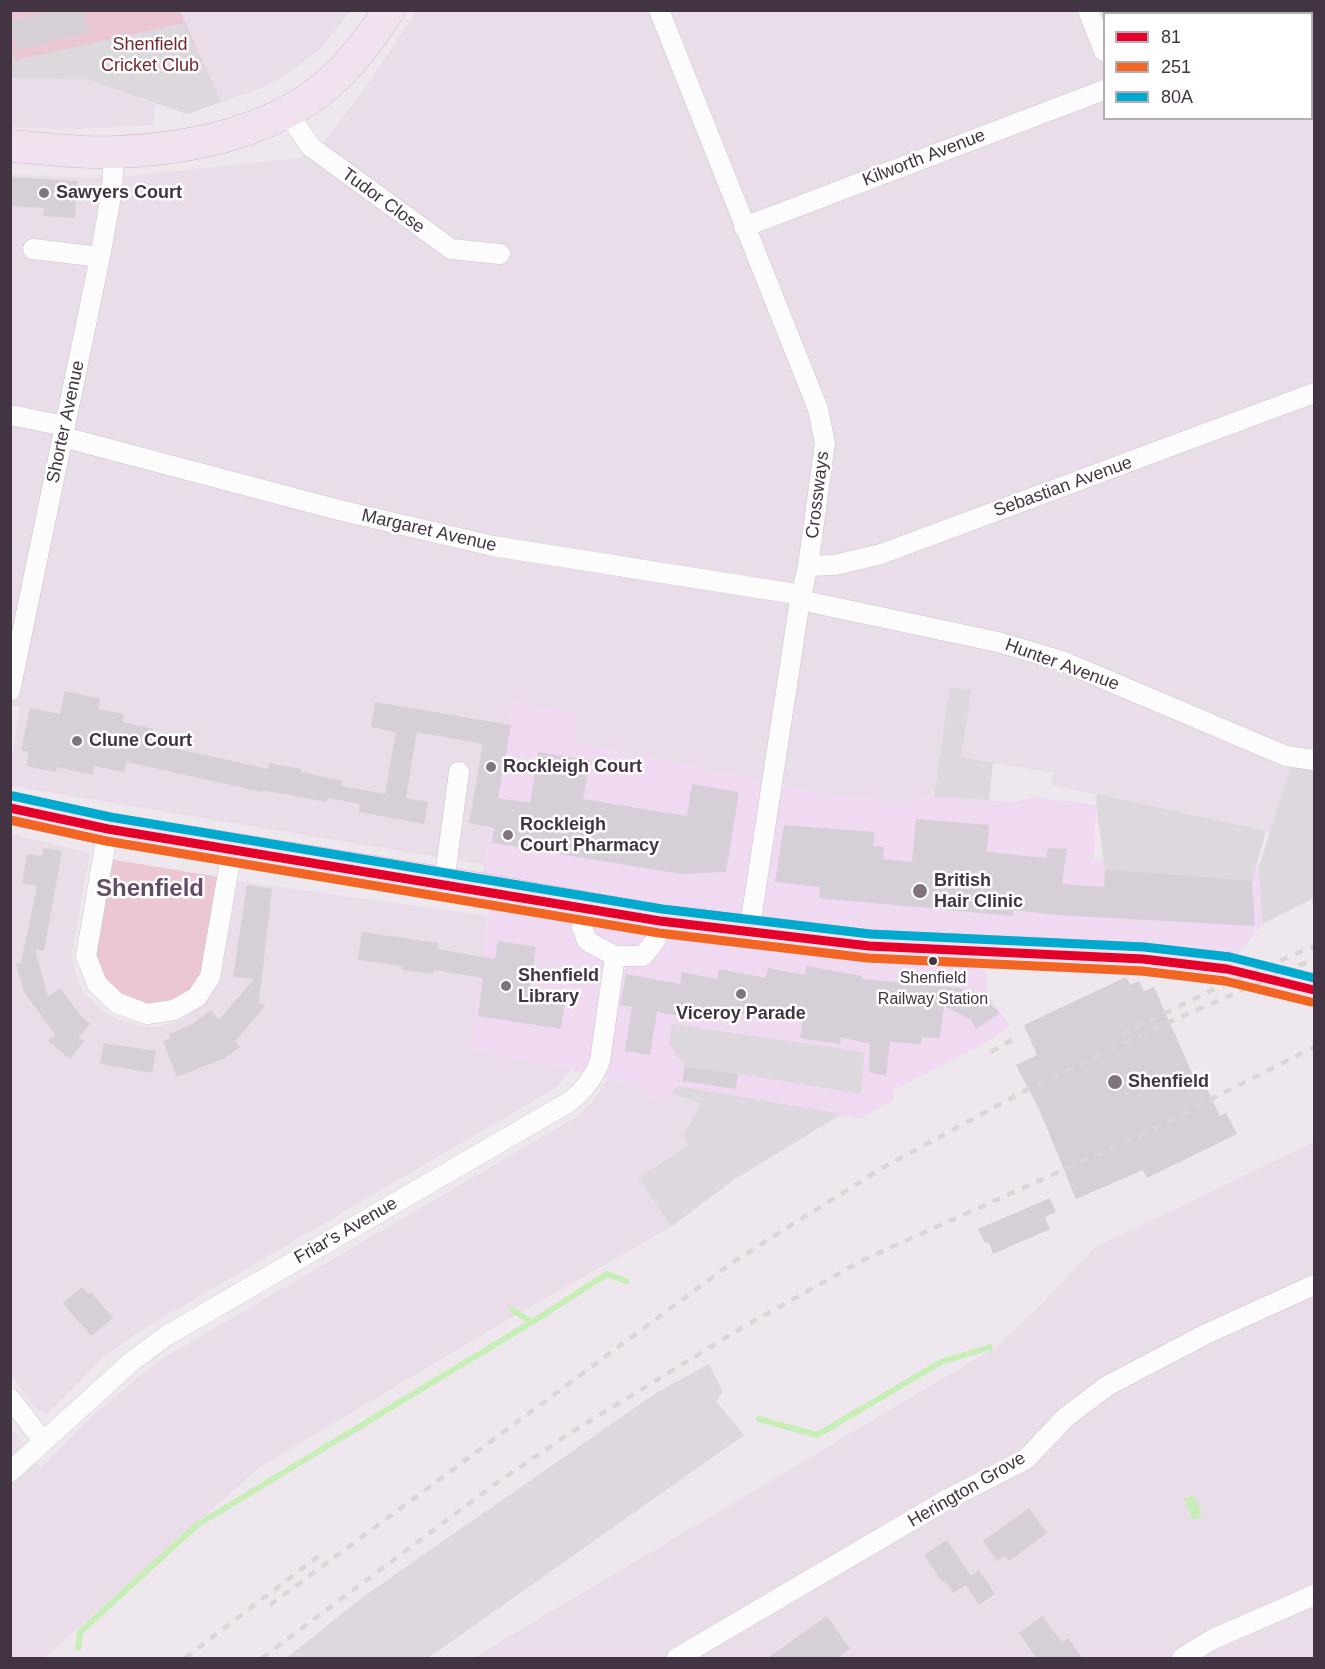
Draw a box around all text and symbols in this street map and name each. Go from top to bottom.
legend [1103,12,1313,120]
text: 81 [1161,27,1181,47]
park label: Shenfield Cricket Club [101,34,199,76]
text: 251 [1161,57,1191,77]
text: 80A [1161,87,1193,107]
street label: Kilworth Avenue [860,125,988,191]
street label: Tudor Close [337,164,429,238]
place label: Sawyers Court [56,182,182,204]
marker: Sawyers Court [37,186,51,200]
street label: Shorter Avenue [42,359,90,485]
street label: Crossways [802,450,834,540]
street label: Sebastian Avenue [991,452,1135,522]
street label: Margaret Avenue [359,505,499,557]
street label: Hunter Avenue [1002,634,1122,696]
place label: Clune Court [89,730,192,752]
marker: Clune Court [70,734,84,748]
place label: Rockleigh Court [503,756,642,778]
marker: Rockleigh Court [484,760,498,774]
place label: Rockleigh Court Pharmacy [520,814,659,856]
marker: Rockleigh Court Pharmacy [501,828,515,842]
place label: British Hair Clinic [934,870,1023,912]
district label: Shenfield [96,875,204,903]
marker: British Hair Clinic [911,882,929,900]
marker: Shenfield Railway Station [927,955,939,967]
place label: Shenfield Library [518,965,599,1008]
place label: Shenfield Railway Station [878,969,988,1007]
marker: Shenfield Library [499,979,513,993]
marker: Viceroy Parade [734,987,748,1001]
place label: Viceroy Parade [676,1003,806,1025]
place label: Shenfield [1128,1071,1209,1093]
marker: Shenfield [1106,1073,1124,1091]
street label: Friar's Avenue [291,1193,401,1269]
street label: Herington Grove [904,1448,1030,1532]

